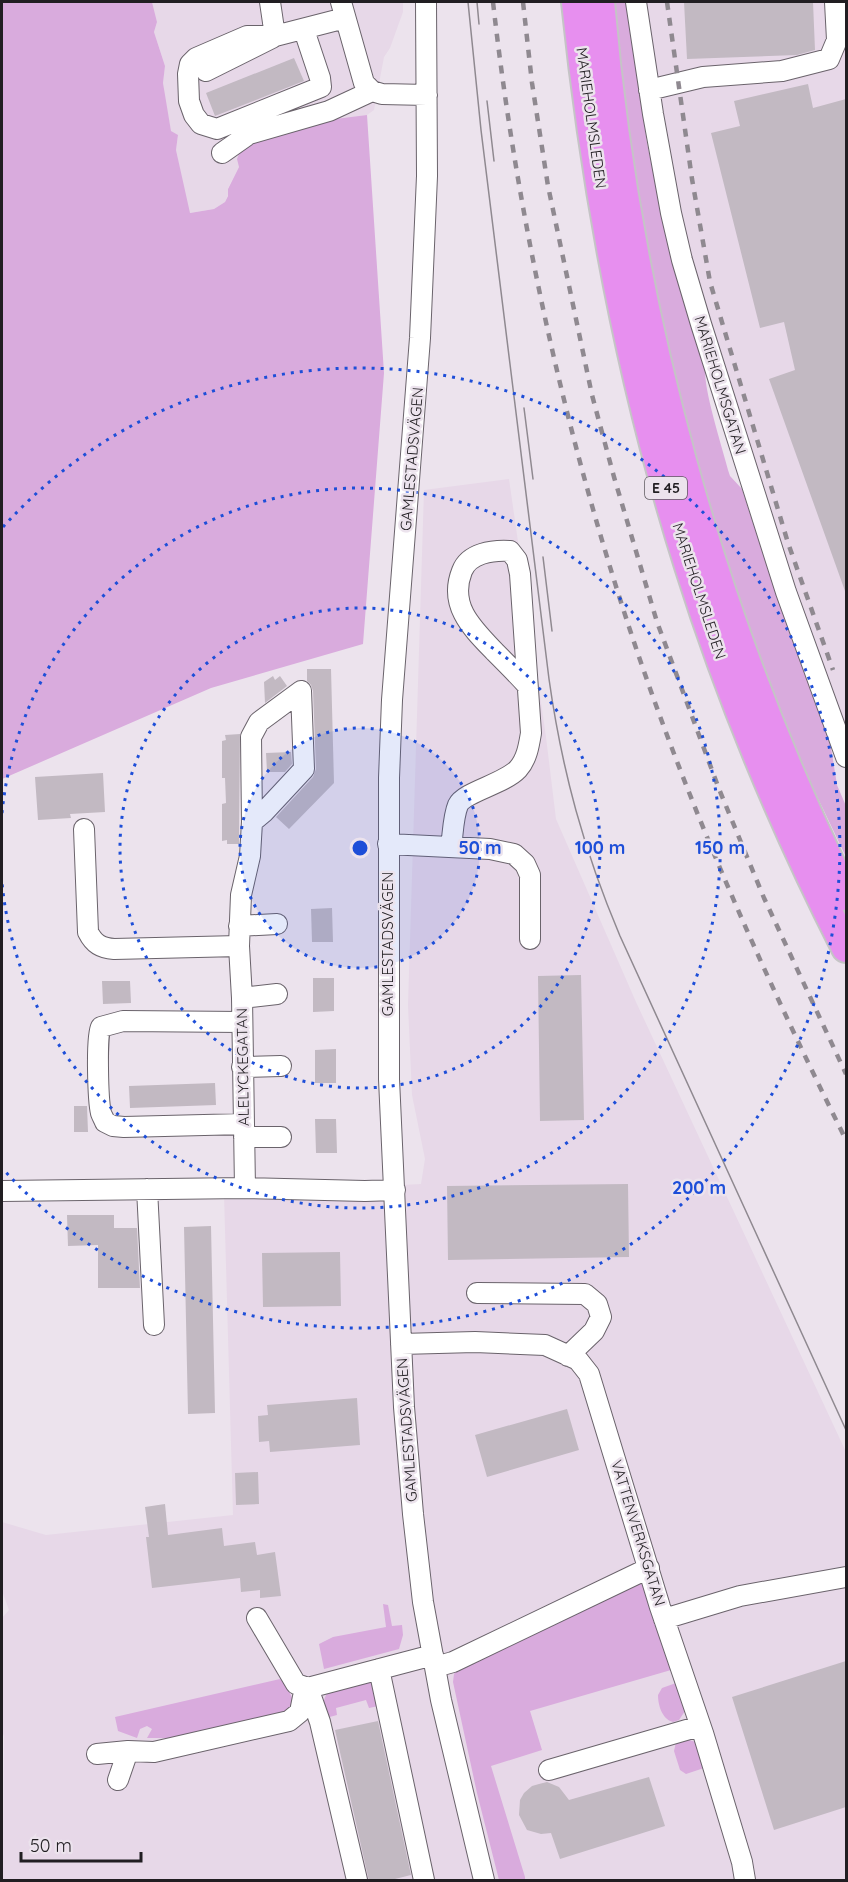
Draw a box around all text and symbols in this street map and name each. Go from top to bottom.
street label: MARIEHOLMSLEDEN [572,46,611,190]
street label: MARIEHOLMSGATAN [690,313,751,456]
street label: GAMLESTADSVÄGEN [396,386,427,532]
road number: E 45 [645,477,687,499]
street label: MARIEHOLMSLEDEN [668,520,730,661]
text: 50 m [458,836,502,859]
text: 100 m [575,836,625,859]
text: 150 m [695,836,745,859]
centre of rings [350,838,370,858]
street label: GAMLESTADSVÄGEN [378,872,397,1016]
street label: ALELYCKEGATAN [232,1008,253,1126]
text: 200 m [672,1176,726,1199]
street label: GAMLESTADSVÄGEN [392,1357,421,1503]
street label: VATTENVERKSGATAN [607,1458,670,1608]
scale bar [21,1825,141,1863]
text: 50 m [30,1834,72,1857]

